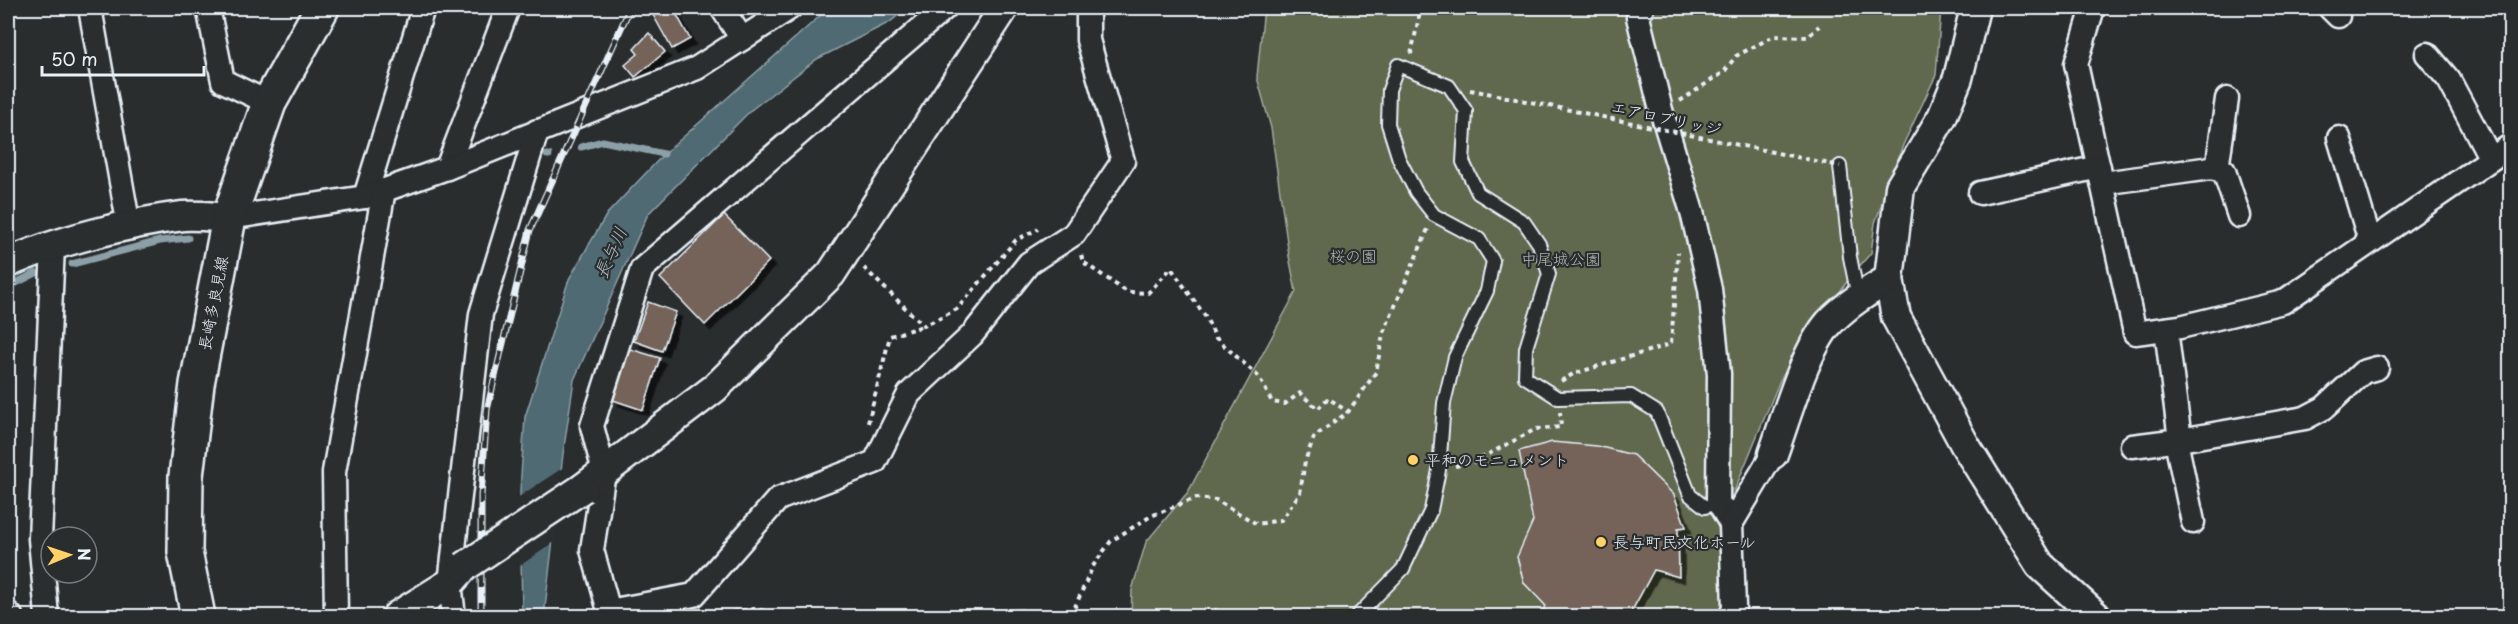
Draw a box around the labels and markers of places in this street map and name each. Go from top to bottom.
place label: 平和のモニュメント [1425,447,1569,471]
marker: 平和のモニュメント [1406,453,1420,467]
place label: 長与町民文化ホール [1613,529,1756,553]
marker: 長与町民文化ホール [1594,535,1608,549]

